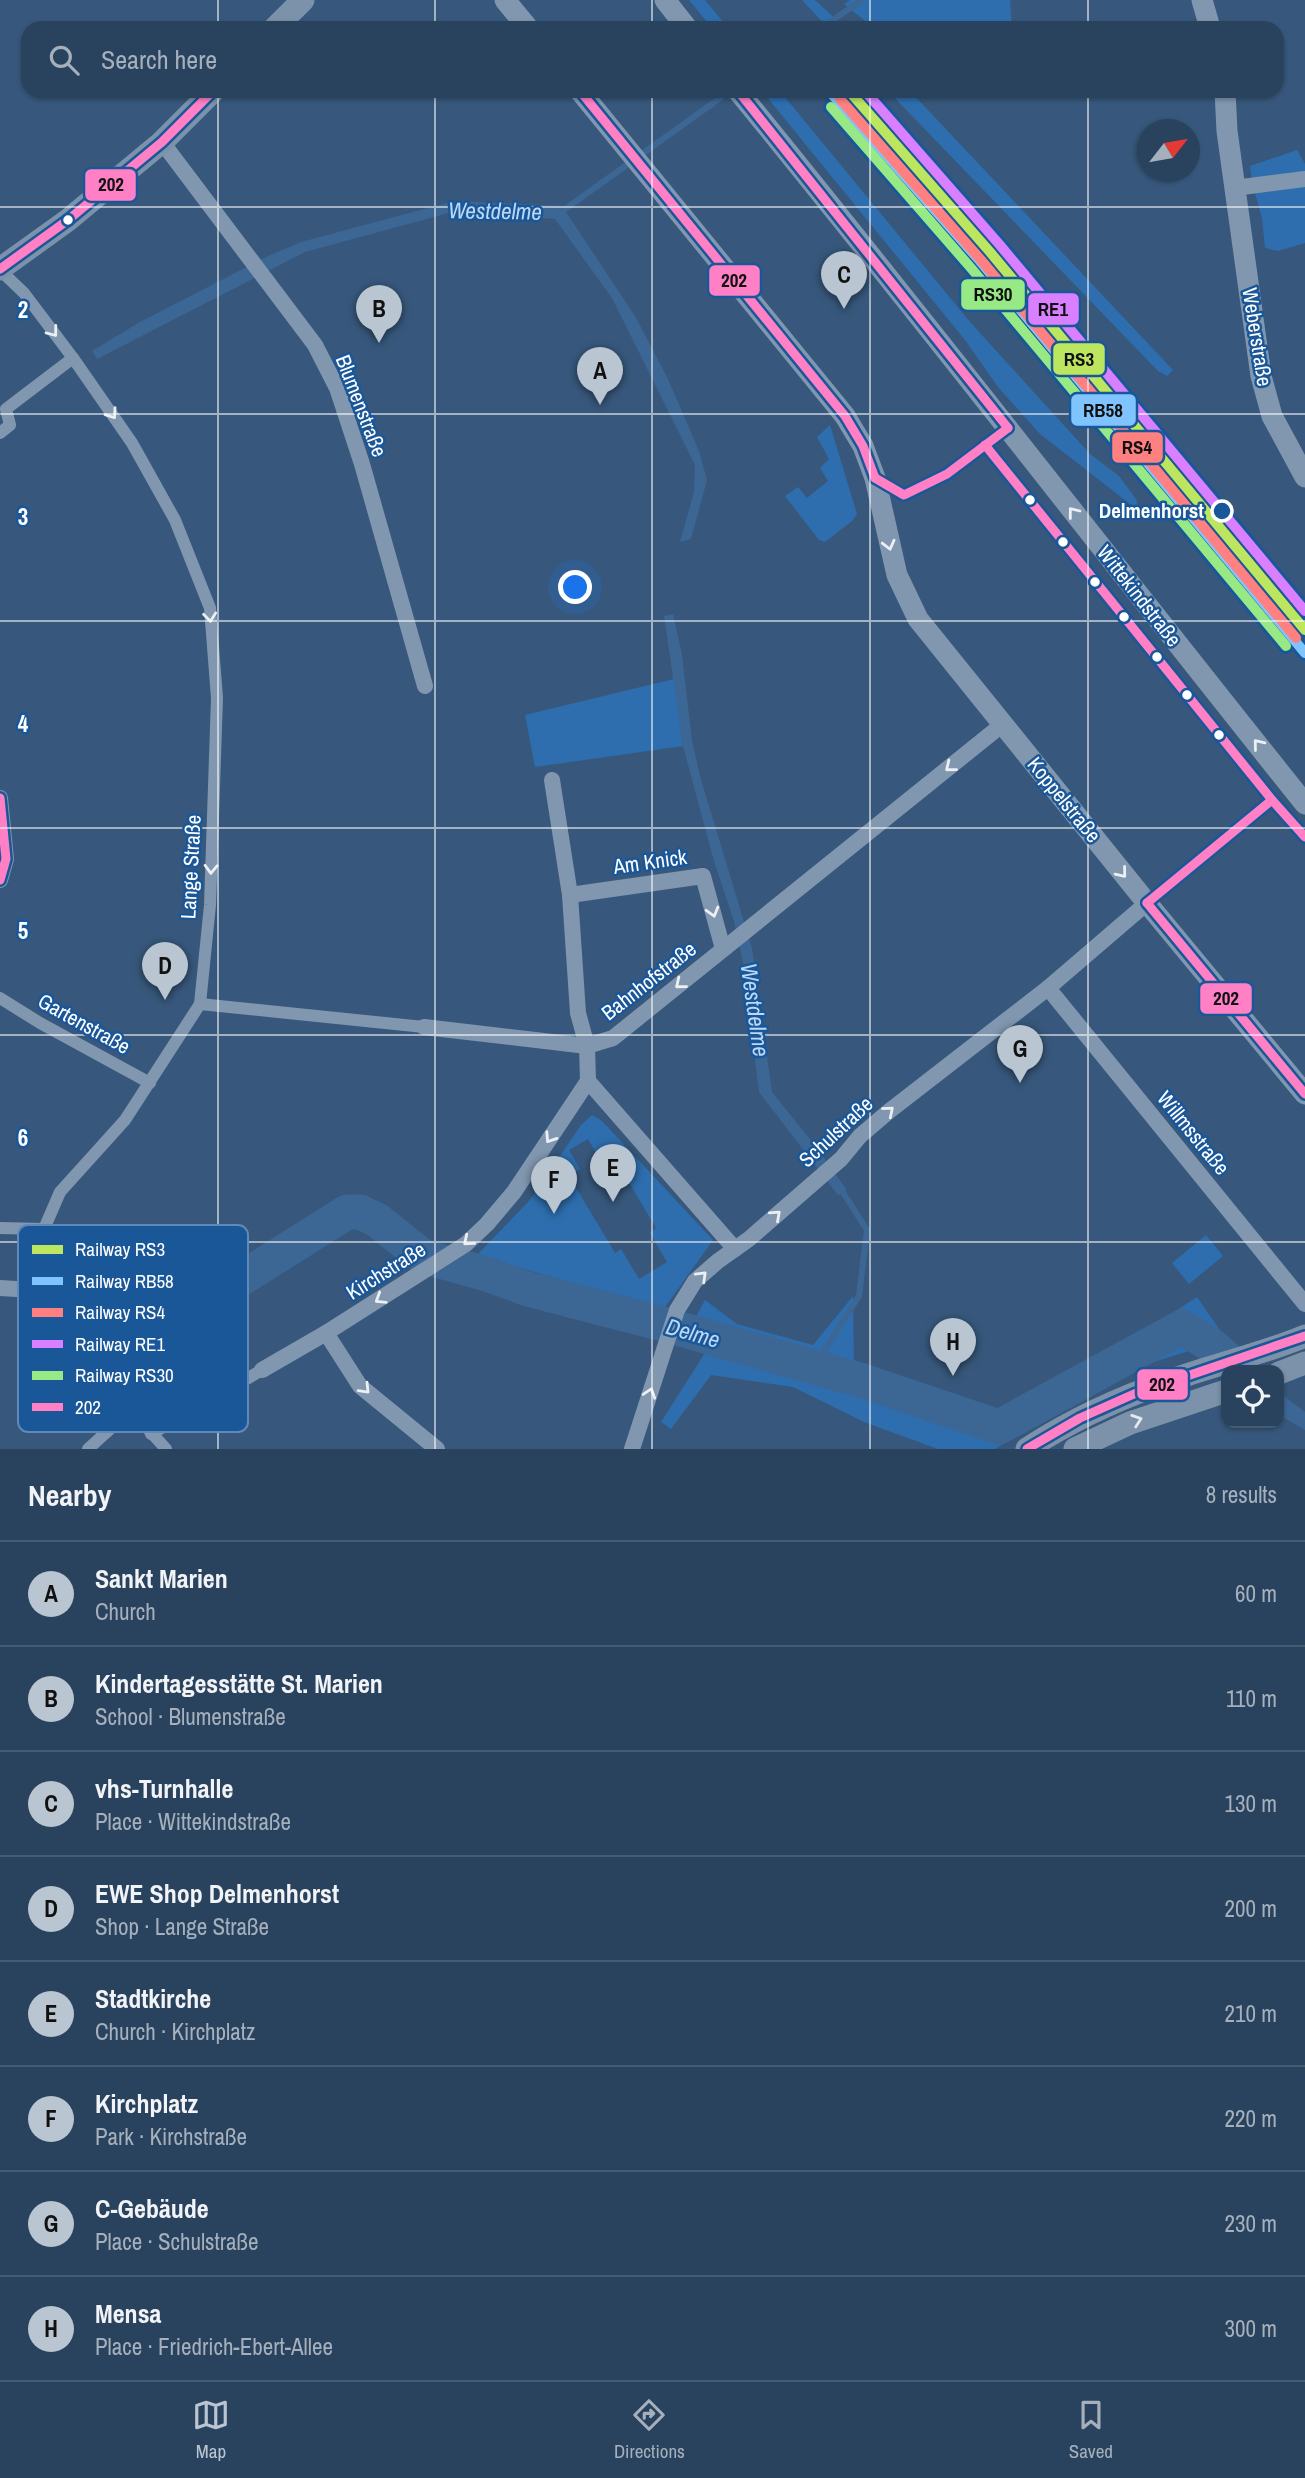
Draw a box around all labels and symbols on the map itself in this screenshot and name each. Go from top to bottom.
north arrow [1137,119,1200,182]
line badge: 202 [84,168,137,202]
text: 202 [98,171,124,197]
water label: Westdelme [448,194,542,227]
unlabelled marker [61,213,75,227]
pin: C [821,251,867,309]
line badge: 202 [708,264,761,297]
text: 202 [721,267,747,293]
line badge: RS30 [960,278,1026,311]
text: RS30 [974,281,1013,307]
pin: B [356,285,402,343]
street label: Weberstraße [1235,286,1280,388]
line badge: RE1 [1027,292,1080,326]
text: 2 [18,294,28,325]
text: RE1 [1038,296,1068,322]
one-way arrow [45,324,58,336]
line badge: RS3 [1052,342,1106,376]
text: RS3 [1064,346,1094,372]
pin: A [577,347,623,405]
street label: Blumenstraße [329,351,394,461]
line badge: RB58 [1070,393,1137,427]
text: RB58 [1083,397,1123,423]
one-way arrow [104,406,116,419]
line badge: RS4 [1111,431,1164,464]
text: RS4 [1122,434,1152,460]
unlabelled marker [1023,493,1037,507]
place label: Delmenhorst [1099,496,1204,525]
marker: Delmenhorst [1211,500,1233,522]
text: 3 [18,501,28,532]
one-way arrow [1069,508,1082,520]
unlabelled marker [1056,535,1070,549]
one-way arrow [881,539,895,551]
street label: Wittekindstraße [1091,539,1188,653]
your location [558,570,592,604]
unlabelled marker [1088,575,1102,589]
unlabelled marker [1117,610,1131,624]
one-way arrow [202,612,217,623]
unlabelled marker [1150,650,1164,664]
unlabelled marker [1180,688,1194,702]
text: 4 [18,708,29,739]
unlabelled marker [1212,728,1226,742]
one-way arrow [1253,740,1266,752]
street label: Koppelstraße [1021,751,1108,849]
one-way arrow [945,758,957,771]
street label: Lange Straße [173,814,208,920]
street label: Am Knick [610,842,689,881]
one-way arrow [204,864,219,875]
one-way arrow [1114,865,1127,877]
one-way arrow [705,906,719,918]
text: 5 [18,915,28,946]
street label: Bahnhofstraße [595,934,702,1027]
pin: D [142,942,188,1000]
water label: Westdelme [734,961,777,1059]
one-way arrow [676,976,688,989]
line badge: 202 [1199,982,1253,1015]
text: 202 [1213,985,1239,1011]
street label: Gartenstraße [33,986,136,1061]
pin: G [997,1025,1043,1083]
street label: Willmsstraße [1151,1085,1236,1181]
street label: Schulstraße [792,1090,879,1174]
one-way arrow [881,1107,894,1119]
text: 6 [18,1122,28,1153]
one-way arrow [545,1130,558,1143]
pin: E [590,1144,636,1202]
pin: F [531,1156,577,1214]
one-way arrow [768,1210,781,1223]
legend [18,1225,248,1432]
one-way arrow [463,1233,476,1246]
street label: Kirchstraße [340,1235,431,1306]
text: Railway RS3 [75,1236,165,1262]
text: Railway RB58 [75,1268,174,1294]
one-way arrow [694,1271,707,1284]
one-way arrow [374,1291,387,1304]
text: Railway RS4 [75,1299,165,1325]
water label: Delme [663,1310,724,1355]
pin: H [930,1318,976,1376]
text: Railway RE1 [75,1331,165,1357]
text: Railway RS30 [75,1362,174,1388]
line badge: 202 [1136,1368,1189,1401]
text: 202 [1149,1371,1175,1397]
one-way arrow [356,1381,369,1394]
one-way arrow [642,1387,656,1399]
text: 202 [75,1394,101,1420]
one-way arrow [1130,1414,1143,1428]

